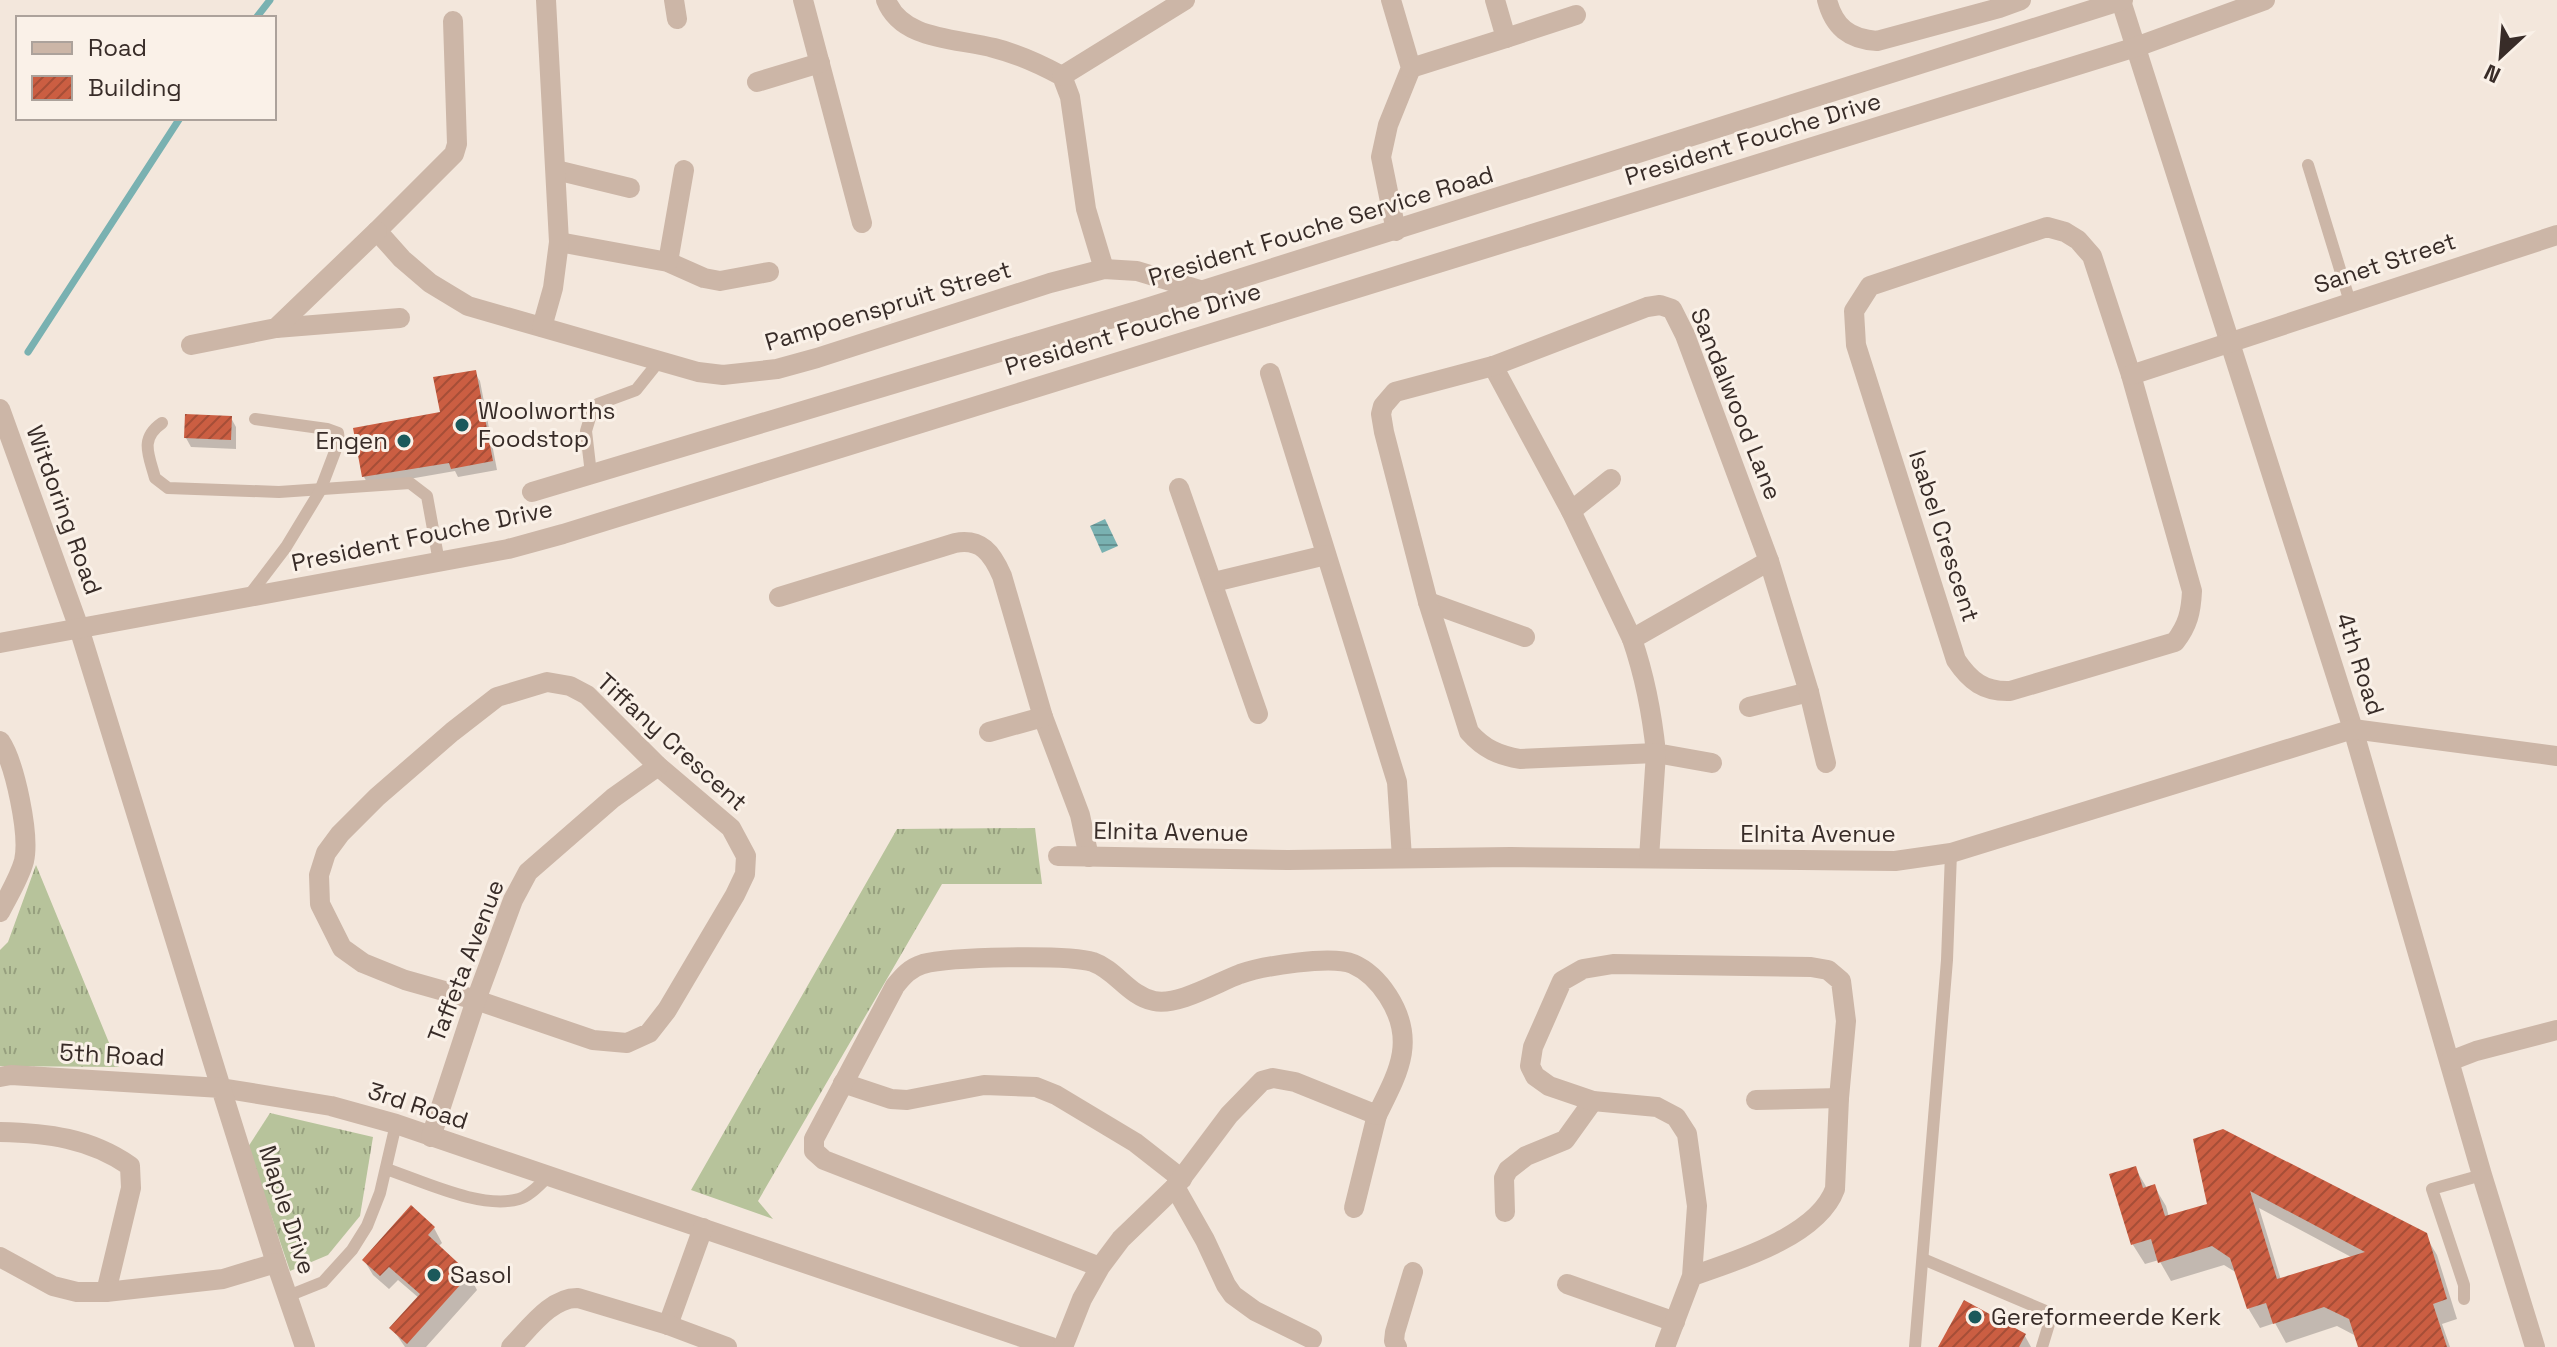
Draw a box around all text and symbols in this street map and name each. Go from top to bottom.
legend [16,16,276,120]
north arrow [2461,16,2541,96]
text: Road [88,32,147,63]
text: N [2479,58,2505,90]
text: Building [88,72,182,103]
street label: President Fouche Drive [1621,85,1885,192]
street label: President Fouche Service Road [1145,158,1497,293]
street label: Sanet Street [2310,225,2460,300]
street label: Pampoenspruit Street [761,253,1015,358]
street label: President Fouche Drive [1001,275,1265,382]
street label: Sandalwood Lane [1684,303,1789,504]
place label: Woolworths Foodstop [478,395,615,454]
marker: Woolworths Foodstop [453,416,471,434]
street label: Witdoring Road [19,421,109,599]
place label: Engen [315,425,388,456]
marker: Engen [395,432,413,450]
street label: Isabel Crescent [1902,446,1987,626]
street label: President Fouche Drive [288,493,555,578]
street label: 4th Road [2329,609,2392,719]
street label: Tiffany Crescent [591,666,754,817]
street label: Elnita Avenue [1093,815,1249,848]
street label: Elnita Avenue [1740,818,1896,849]
street label: Taffeta Avenue [420,875,511,1047]
street label: 5th Road [59,1036,165,1073]
street label: 3rd Road [364,1075,472,1136]
street label: Maple Drive [252,1141,323,1278]
place label: Sasol [450,1259,512,1290]
marker: Sasol [425,1266,443,1284]
place label: Gereformeerde Kerk [1991,1301,2221,1332]
marker: Gereformeerde Kerk [1966,1308,1984,1326]

